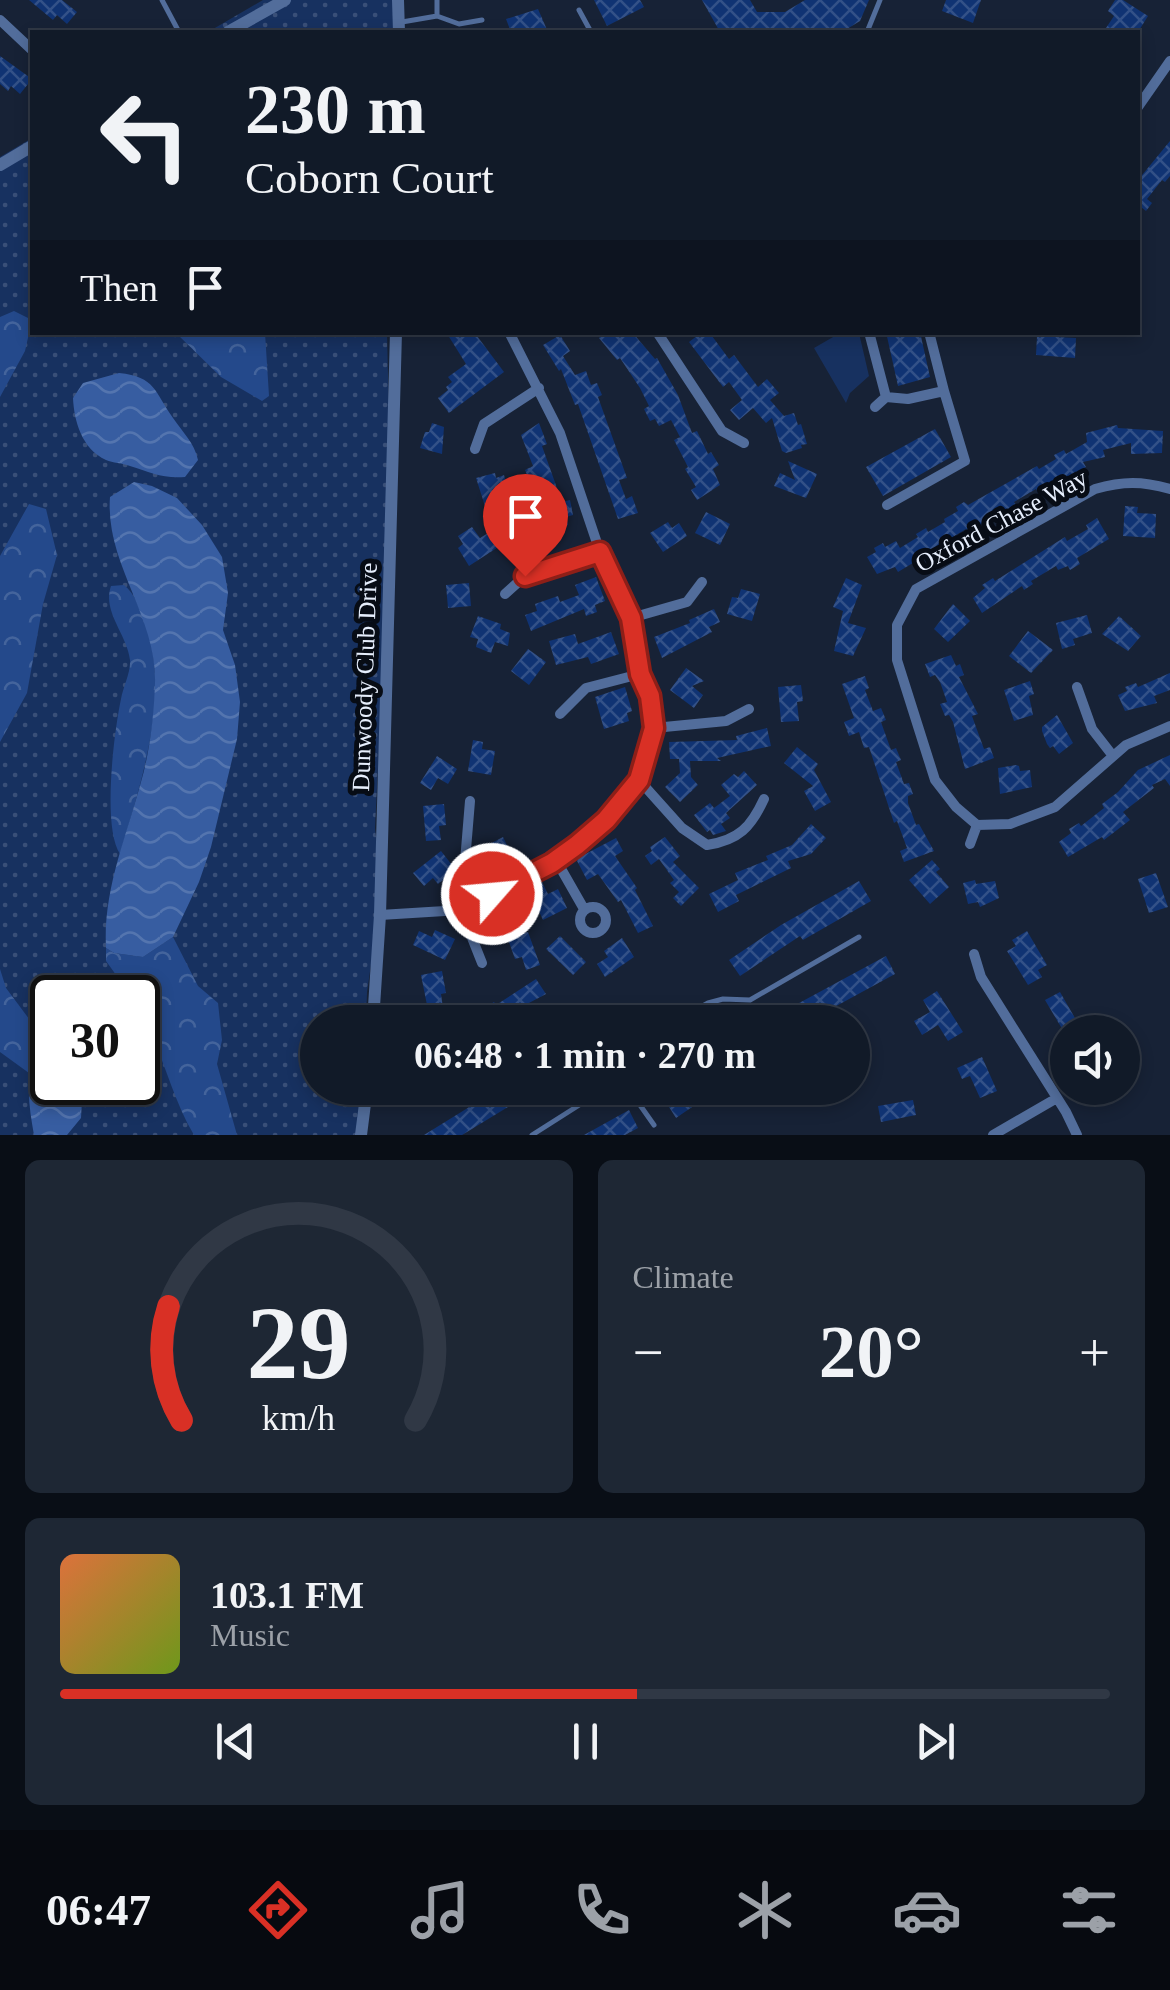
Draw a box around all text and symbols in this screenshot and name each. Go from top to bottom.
icon: left [80,70,210,200]
text: 230 m [245,71,426,148]
text: Coborn Court [245,153,494,203]
icon: arrive [178,260,233,315]
text: Then [80,267,158,309]
street label: Oxford Chase Way [911,464,1092,577]
pin [483,474,568,577]
icon: arrive [498,489,553,544]
street label: Dunwoody Club Drive [347,562,382,792]
position arrow [440,842,544,946]
speed limit sign: 30 [30,975,160,1105]
map controls [1050,1015,1140,1105]
button: sound [1050,1015,1140,1105]
text: 06:48 · 1 min · 270 m [414,1034,756,1076]
text: Climate [633,1259,734,1295]
text: 29 [247,1285,351,1400]
text: 20° [819,1310,924,1393]
text: − [633,1322,664,1383]
text: + [1079,1322,1110,1383]
text: km/h [262,1398,336,1438]
text: 103.1 FM [210,1574,364,1616]
text: Music [210,1617,290,1653]
icon: previous [208,1714,263,1769]
icon: pause [558,1714,613,1769]
icon: next [908,1714,963,1769]
icon: directions [243,1875,313,1945]
icon: music [405,1875,475,1945]
icon: phone [567,1875,637,1945]
icon: climate [730,1875,800,1945]
icon: car [892,1875,962,1945]
icon: filters [1054,1875,1124,1945]
text: 06:47 [46,1885,151,1935]

